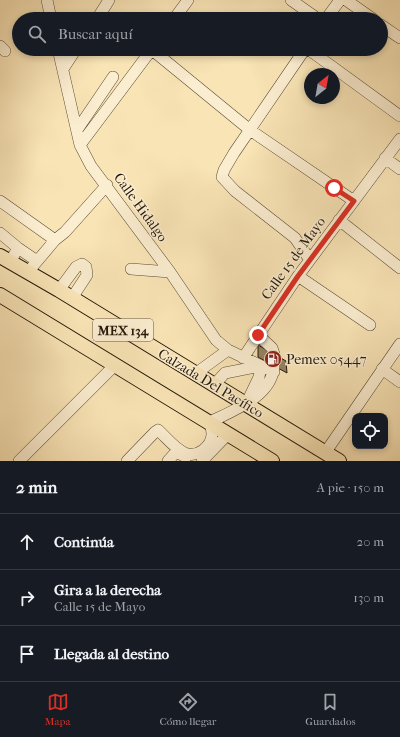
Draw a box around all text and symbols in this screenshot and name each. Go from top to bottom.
search box [12,12,388,56]
icon: search [26,23,48,45]
text: Buscar aquí [58,25,133,43]
north arrow [304,68,340,104]
street label: Calle Hidalgo [110,170,171,245]
route start [325,179,343,197]
street label: Calle 15 de Mayo [258,214,329,303]
road number: MEX 134 [93,319,153,341]
route end [249,326,267,344]
street label: Calzada Del Pacífico [155,345,267,422]
fuel station icon: Pemex 05447 [263,349,283,369]
place label: Pemex 05447 [286,351,367,368]
map controls [352,413,388,449]
button: locate [352,413,388,449]
text: 2 min [16,477,57,497]
text: A pie · 150 m [316,480,384,495]
icon: ahead [16,531,38,553]
text: Continúa [54,533,114,551]
text: 20 m [357,534,384,549]
text: Gira a la derecha [54,581,161,599]
icon: right [16,587,38,609]
text: 130 m [353,590,384,605]
text: Calle 15 de Mayo [54,599,145,614]
icon: arrive [16,643,38,665]
text: Llegada al destino [54,645,169,663]
tab: Mapa [44,691,71,728]
tab: Cómo llegar [159,691,216,728]
tab: Guardados [305,691,356,728]

